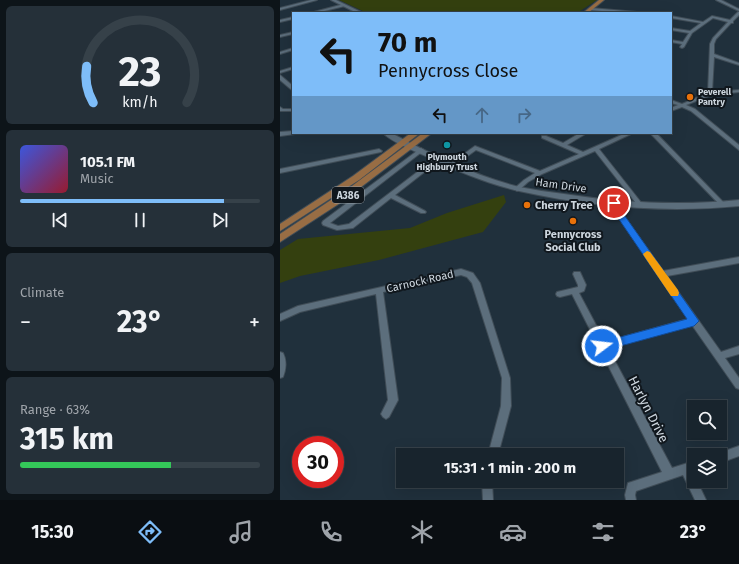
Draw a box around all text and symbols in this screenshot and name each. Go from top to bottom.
text: 70 m [378,26,437,59]
icon: left [312,28,364,80]
text: 23 [119,47,161,97]
text: Pennycross Close [378,60,518,82]
place label: Peverell Pantry [698,87,732,107]
marker: Peverell Pantry [685,92,695,102]
text: km/h [122,93,158,110]
icon: left [429,104,451,126]
icon: ahead [471,104,493,126]
icon: right [513,104,535,126]
marker: Plymouth Highbury Trust [442,140,452,150]
place label: Plymouth Highbury Trust [417,152,478,172]
text: 105.1 FM [80,153,135,171]
text: Music [80,171,114,186]
street label: Ham Drive [534,175,587,196]
pin [597,186,631,220]
road number: A386 [332,187,364,203]
icon: arrive [603,192,625,214]
place label: Cherry Tree [535,199,593,212]
marker: Cherry Tree [522,200,532,210]
icon: previous [49,209,71,231]
icon: pause [129,209,151,231]
icon: next [209,209,231,231]
marker: Pennycross Social Club [568,216,578,226]
place label: Pennycross Social Club [545,228,602,254]
street label: Carnock Road [385,267,455,296]
text: Climate [20,285,64,300]
text: 23° [117,304,163,340]
text: − [20,309,31,336]
text: + [249,309,260,336]
position arrow [581,325,623,367]
street label: Harlyn Drive [625,373,672,445]
map controls [687,400,727,488]
button: search [687,400,727,440]
text: Range · 63% [20,402,90,417]
text: 315 km [20,421,114,457]
speed limit sign: 30 [292,436,344,488]
button: layers [687,448,727,488]
text: 15:31 · 1 min · 200 m [444,459,576,477]
icon: directions [136,518,164,546]
icon: music [227,518,255,546]
icon: phone [317,518,345,546]
icon: climate [408,518,436,546]
icon: car [499,518,527,546]
icon: filters [589,518,617,546]
text: 15:30 [31,521,74,543]
text: 23° [680,521,708,543]

